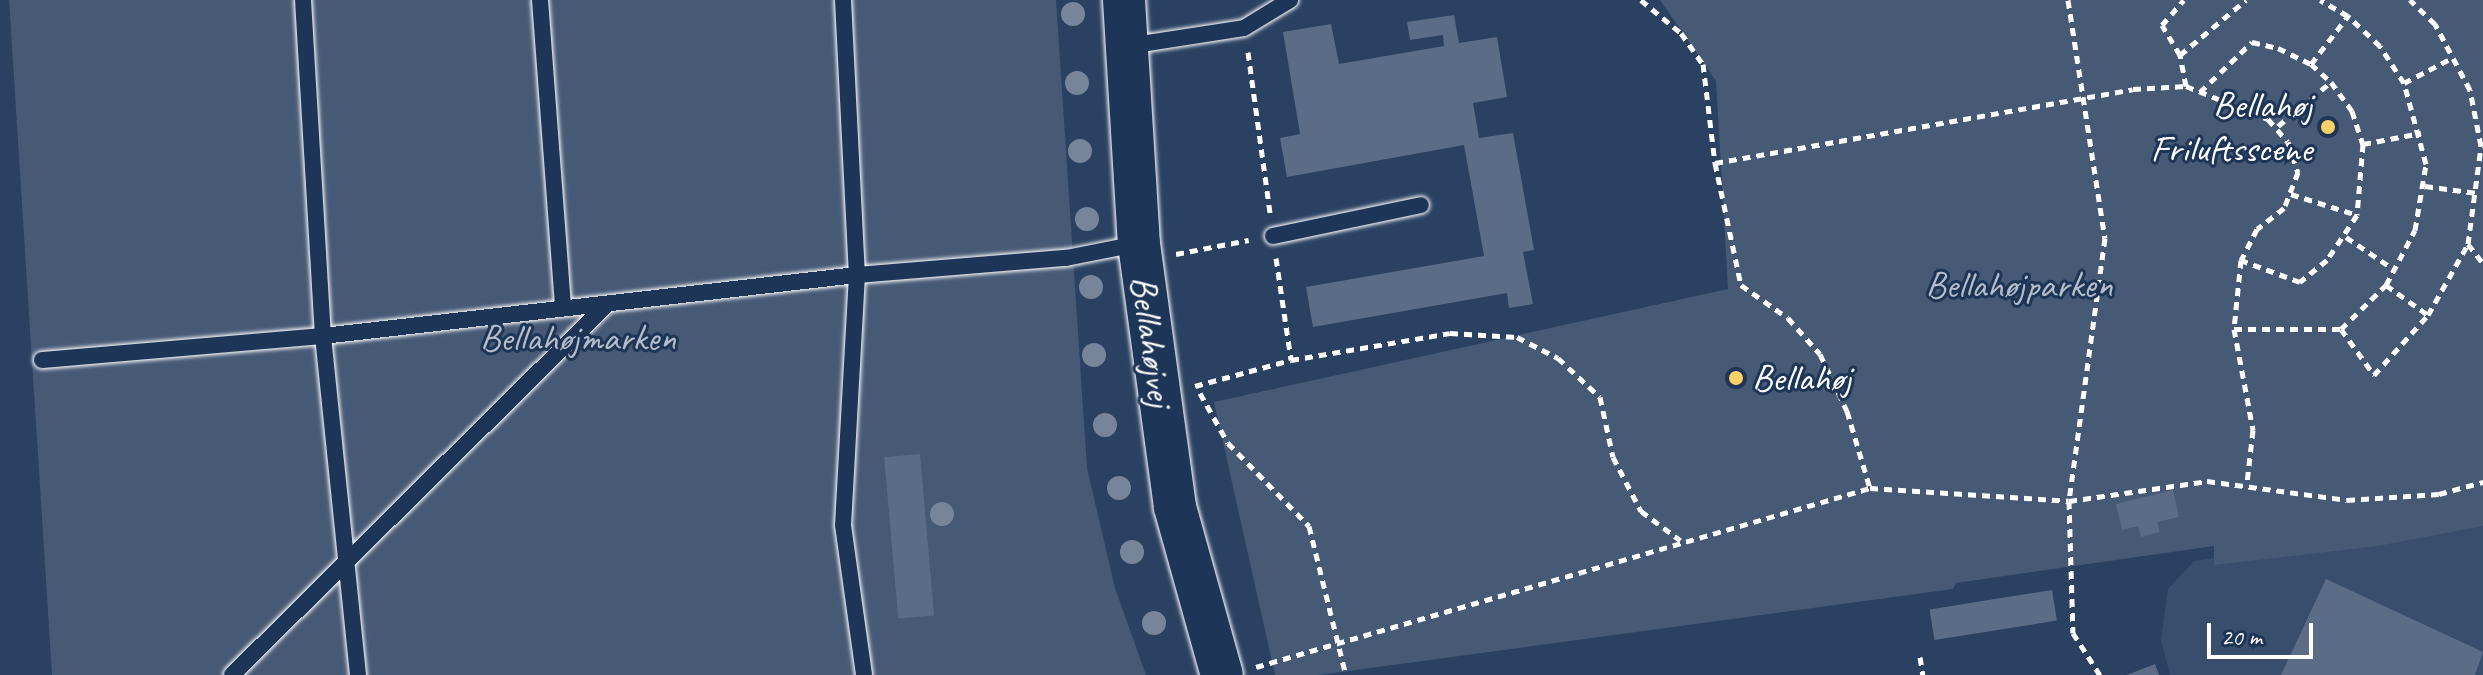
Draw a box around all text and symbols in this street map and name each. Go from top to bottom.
place label: Bellahøj Friluftsscene [2151,82,2312,172]
marker: Bellahøj Friluftsscene [2319,118,2337,136]
park label: Bellahøjparken [1926,262,2112,308]
street label: Bellahøjvej [1120,273,1184,409]
park label: Bellahøjmarken [480,315,676,361]
place label: Bellahøj [1752,355,1851,401]
marker: Bellahøj [1727,369,1745,387]
scale bar [2211,607,2317,657]
text: 20 m [2221,622,2262,652]

